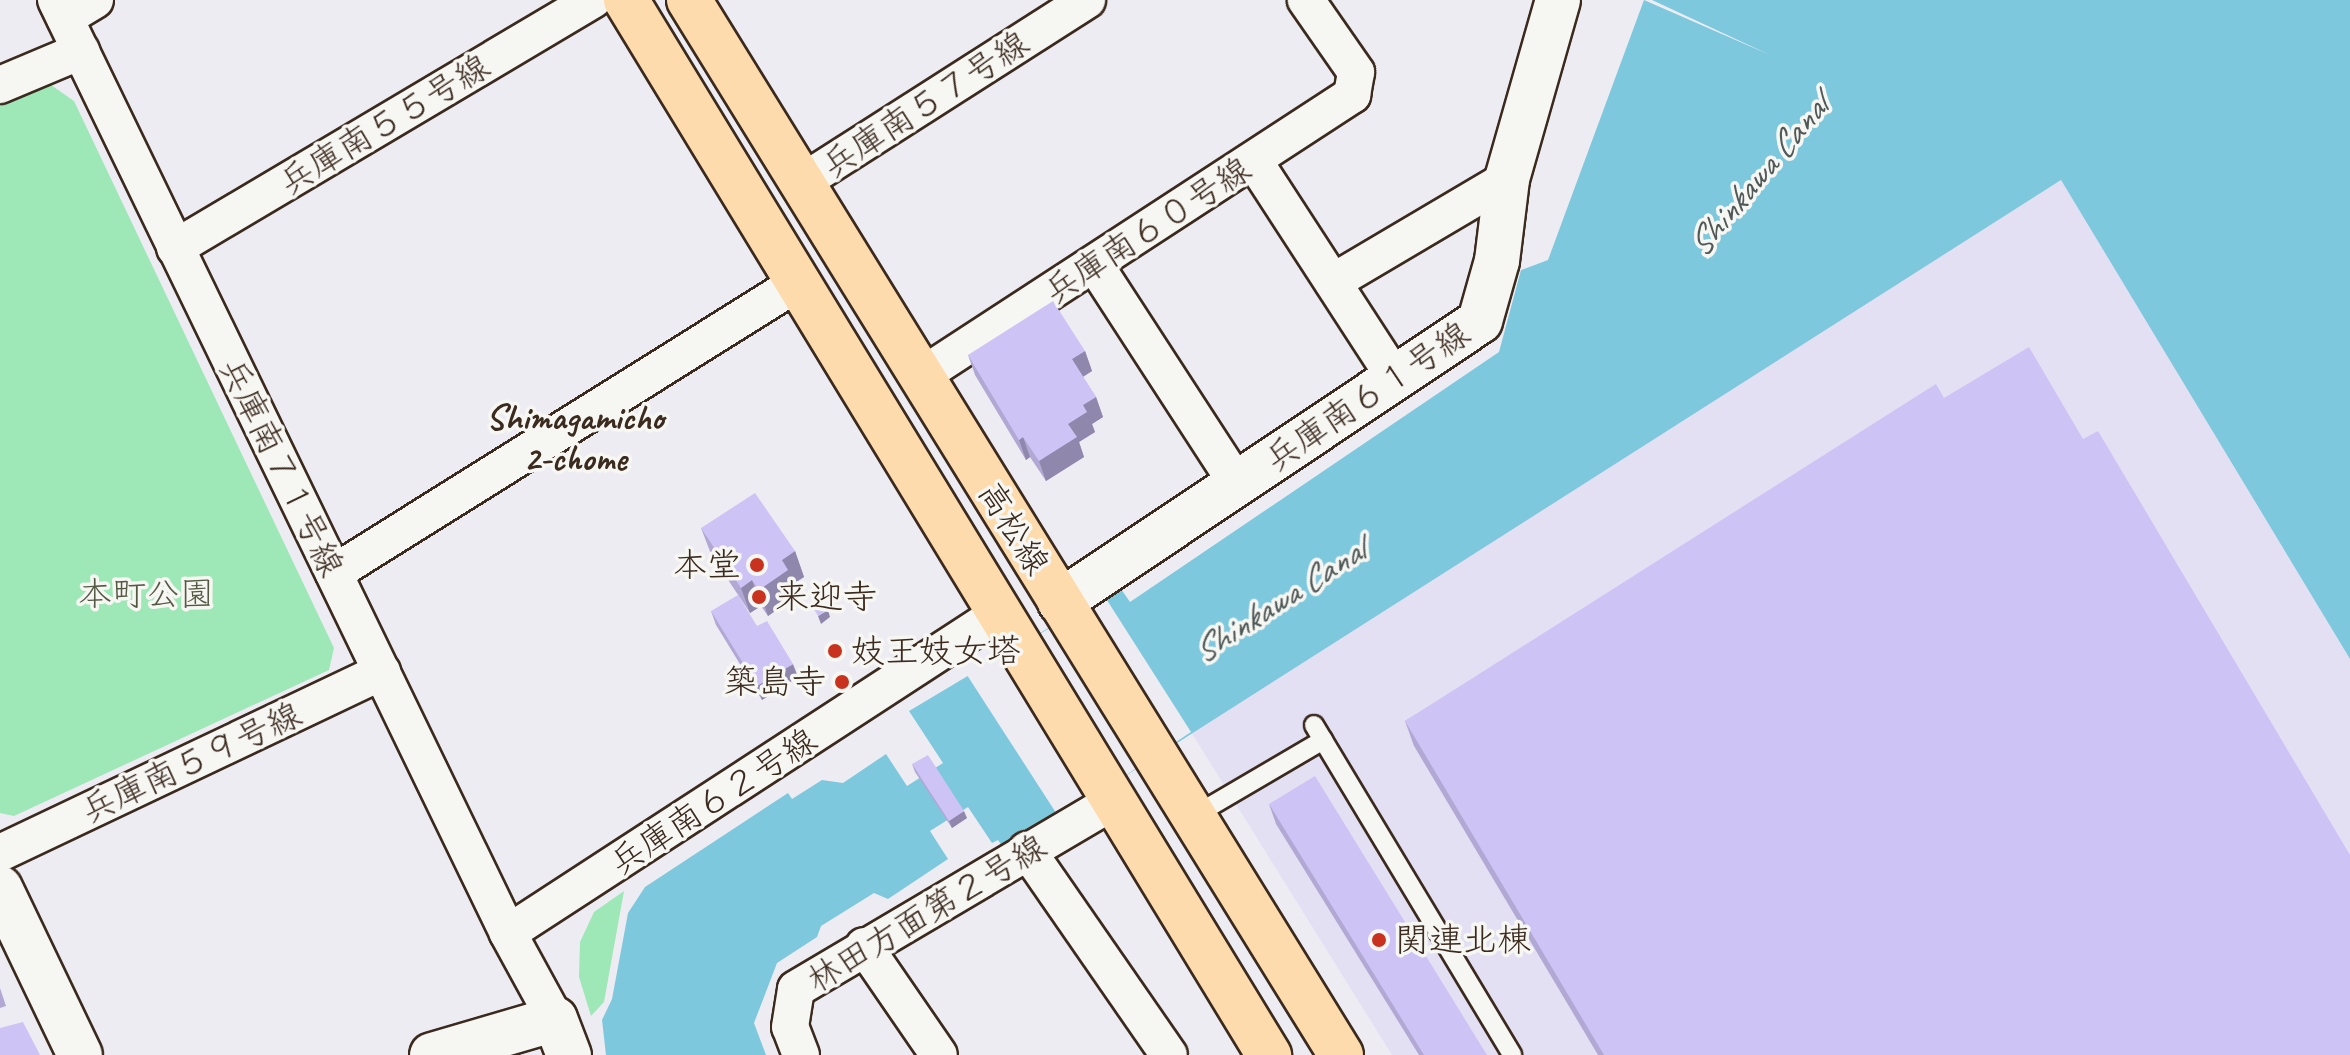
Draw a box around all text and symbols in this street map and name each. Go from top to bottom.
street label: 兵庫南５７号線 [814,22,1036,186]
street label: 兵庫南５５号線 [271,45,497,203]
water label: Shinkawa Canal [1678,87,1838,265]
street label: 兵庫南６０号線 [1036,148,1258,312]
street label: 兵庫南６１号線 [1257,313,1477,479]
street label: 兵庫南７１号線 [211,351,353,583]
district label: Shimagamicho 2-chome [486,395,664,480]
street label: 高松線 [970,474,1058,582]
water label: Shinkawa Canal [1185,529,1373,673]
place label: 本堂 [673,545,741,585]
marker: 本堂 [748,556,766,574]
park label: 本町公園 [78,574,214,614]
place label: 来迎寺 [775,577,877,617]
marker: 来迎寺 [750,588,768,606]
place label: 妓王妓女塔 [851,631,1021,671]
marker: 妓王妓女塔 [826,642,844,660]
place label: 築島寺 [724,662,826,702]
marker: 築島寺 [833,673,851,691]
street label: 兵庫南５９号線 [75,693,307,831]
street label: 兵庫南６２号線 [602,719,824,883]
street label: 林田方面第２号線 [799,825,1053,1001]
place label: 関連北棟 [1395,920,1531,960]
marker: 関連北棟 [1370,931,1388,949]

